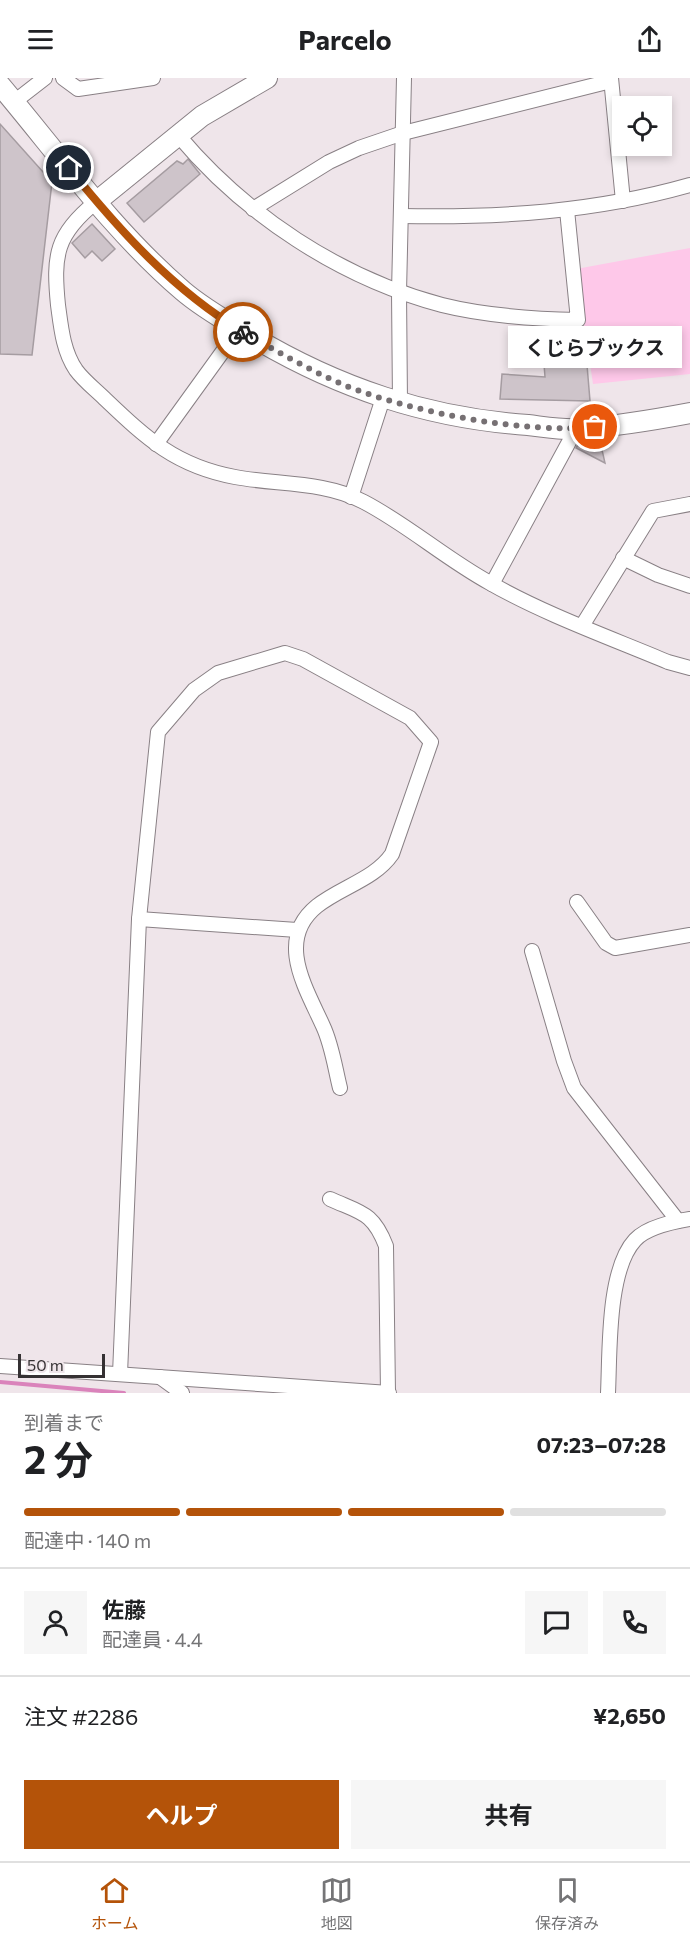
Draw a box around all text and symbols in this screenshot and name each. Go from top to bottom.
icon: menu [24,23,57,56]
text: Parcelo [298,23,392,56]
icon: share [633,23,666,56]
map controls [612,96,672,156]
button: locate [612,96,672,156]
pin [43,142,94,193]
icon: home [52,151,85,184]
courier [213,302,273,362]
icon: bike [227,316,260,349]
callout: くじらブックス [508,325,682,367]
text: くじらブックス [525,335,665,359]
pin [569,401,620,452]
icon: bag [578,410,611,443]
scale bar [18,1351,105,1378]
text: 50 m [27,1355,64,1374]
text: 到着まで [24,1410,104,1434]
text: 07:23–07:28 [537,1431,666,1458]
text: 2 分 [24,1434,93,1482]
text: 配達中 · 140 m [24,1528,151,1552]
button: person [24,1591,87,1654]
button: chat [525,1591,588,1654]
button: phone [603,1591,666,1654]
text: 佐藤 [102,1596,146,1623]
text: 配達員 · 4.4 [102,1627,203,1651]
text: ¥2,650 [593,1702,666,1729]
text: 注文 #2286 [24,1703,138,1730]
button: ヘルプ [24,1780,339,1849]
button: 共有 [351,1780,666,1849]
tab: ホーム [91,1874,138,1934]
tab: 地図 [320,1874,353,1934]
tab: 保存済み [535,1874,599,1934]

